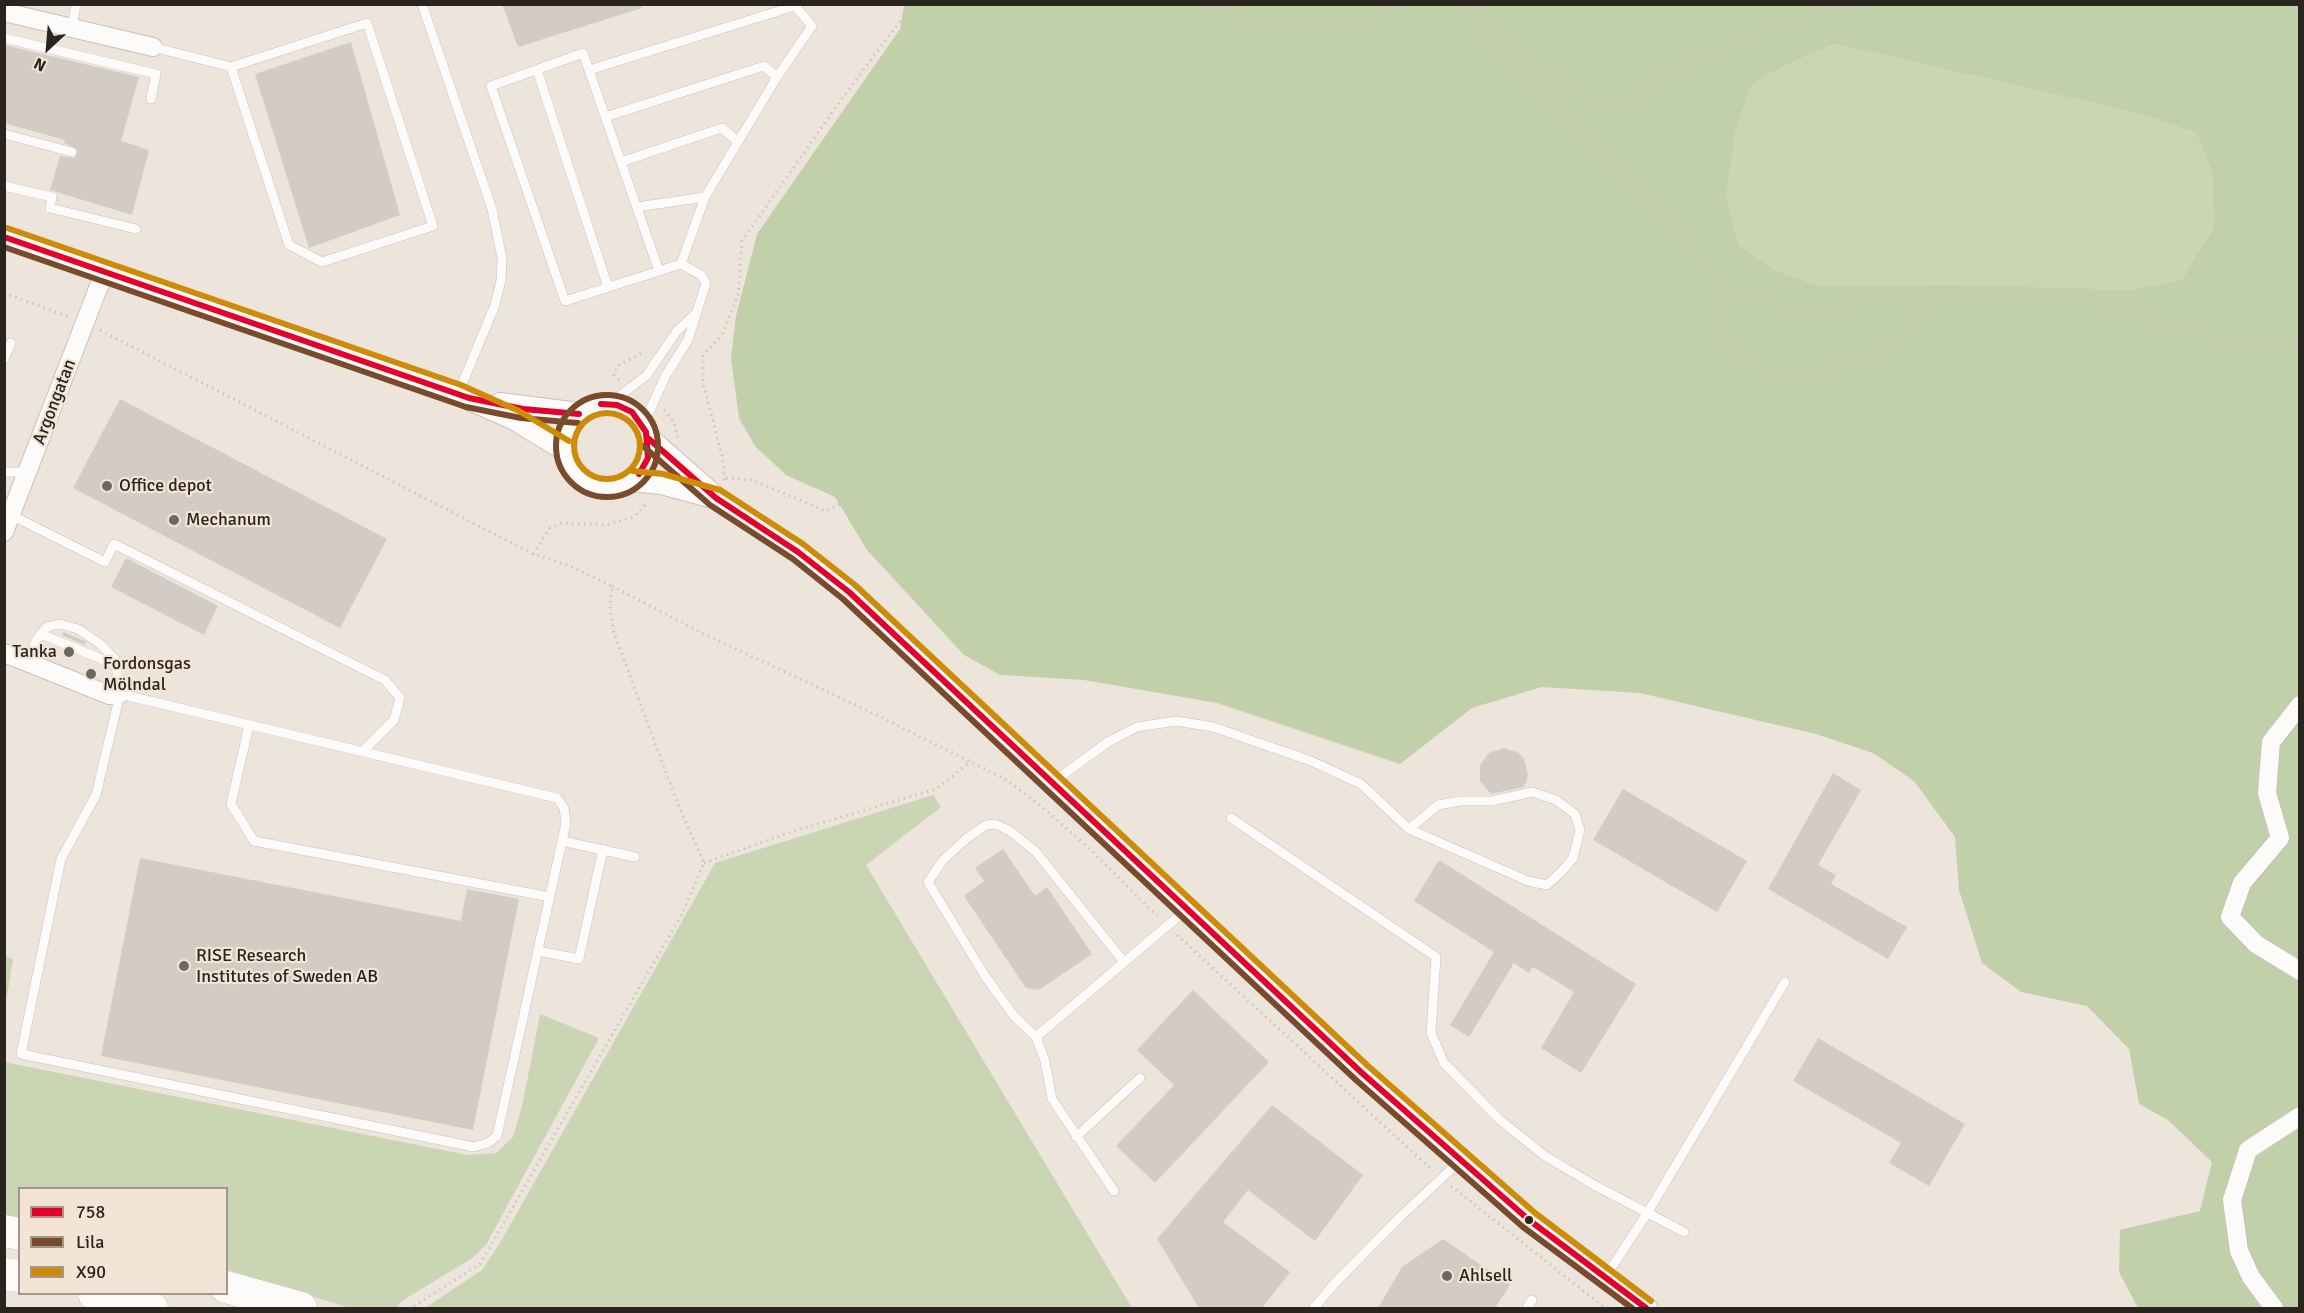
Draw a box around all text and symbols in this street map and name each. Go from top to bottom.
north arrow [18,18,78,78]
text: N [31,53,50,76]
street label: Argongatan [29,356,81,448]
place label: Office depot [119,475,212,497]
marker: Office depot [100,479,114,493]
place label: Mechanum [186,509,271,531]
marker: Mechanum [167,513,181,527]
place label: Tanka [12,641,57,663]
marker: Tanka [62,645,76,659]
place label: Fordonsgas Mölndal [103,653,191,696]
marker: Fordonsgas Mölndal [84,667,98,681]
place label: RISE Research Institutes of Sweden AB [196,945,378,988]
marker: RISE Research Institutes of Sweden AB [177,959,191,973]
legend [18,1187,228,1295]
text: 758 [76,1201,105,1223]
unlabelled marker [1523,1214,1535,1226]
text: Lila [76,1231,104,1253]
text: X90 [76,1261,106,1283]
place label: Ahlsell [1459,1265,1512,1287]
marker: Ahlsell [1440,1269,1454,1283]

